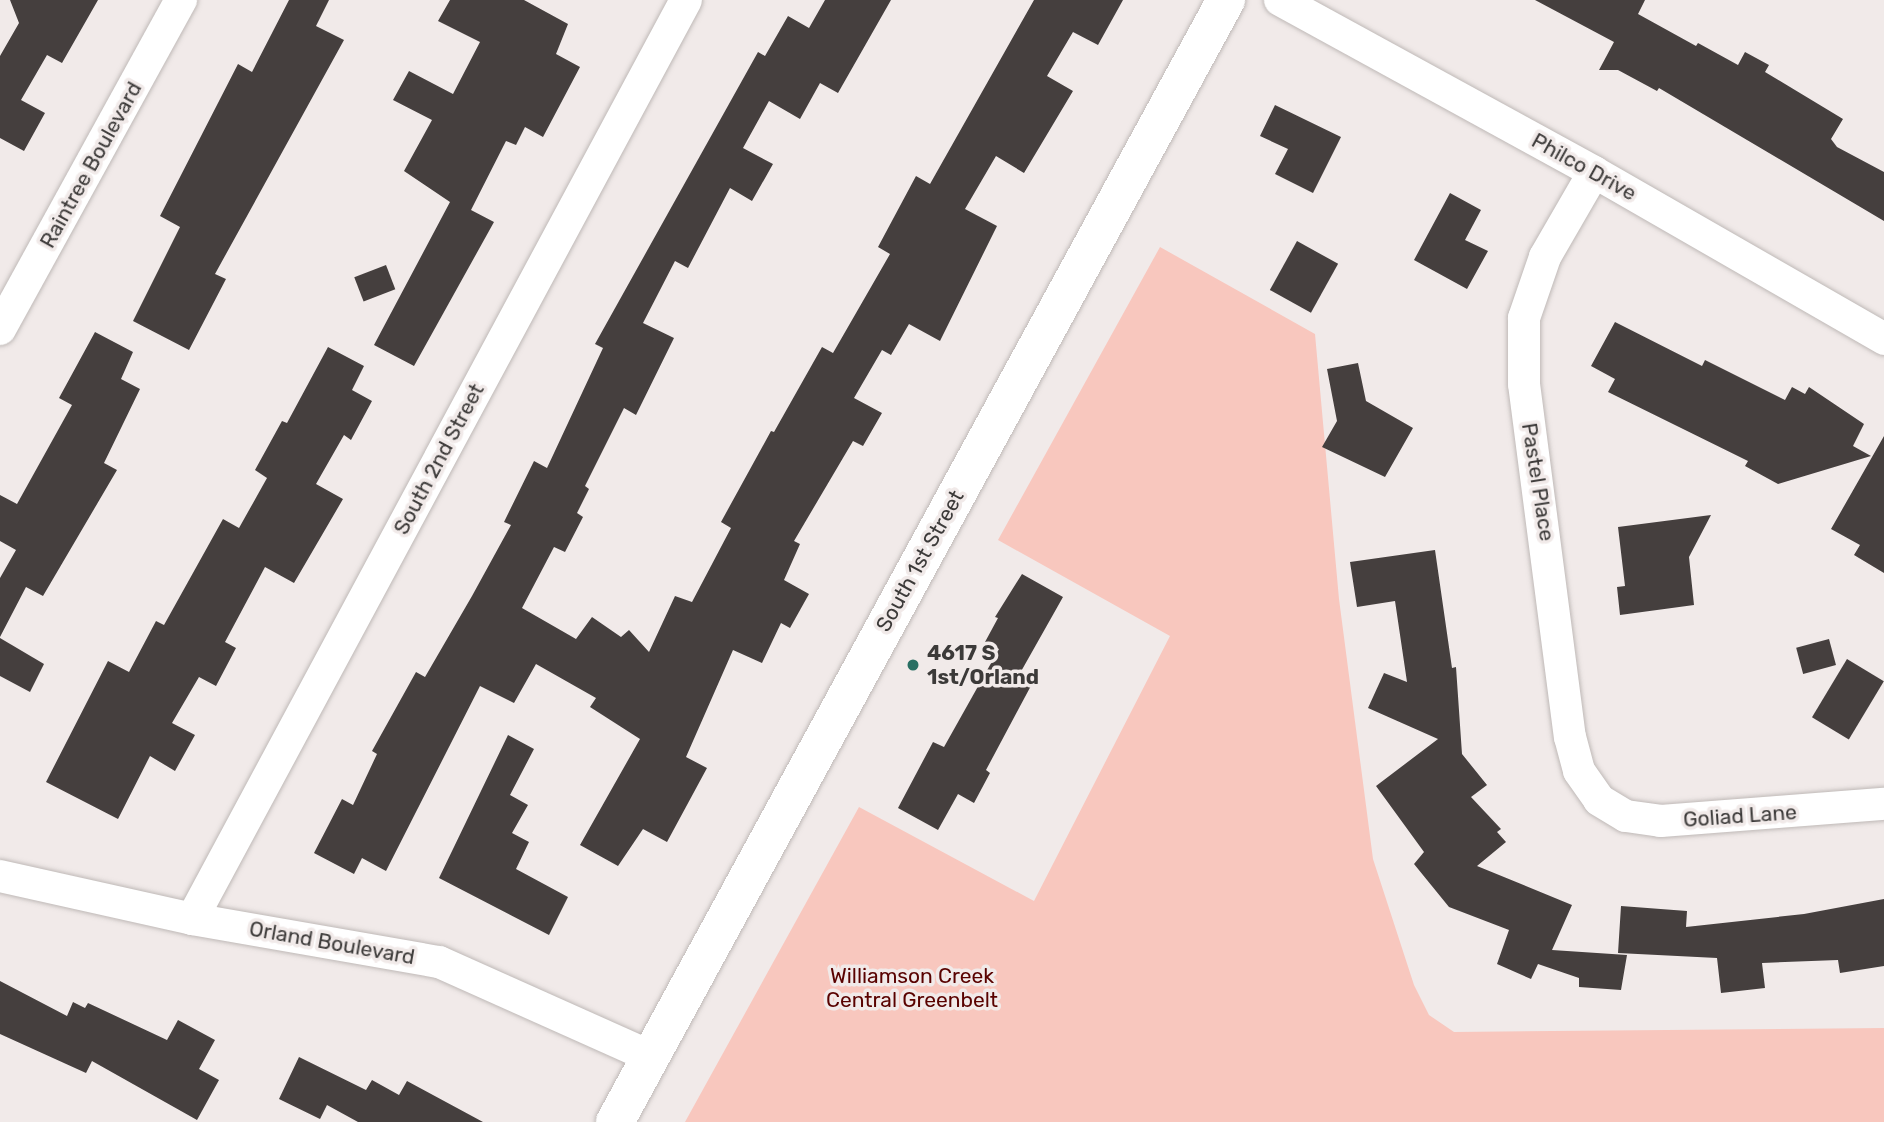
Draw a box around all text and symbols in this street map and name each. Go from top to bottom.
street label: Raintree Boulevard [35,78,147,252]
street label: Philco Drive [1527,128,1641,206]
street label: South 2nd Street [389,379,489,539]
street label: Pastel Place [1516,421,1560,543]
street label: South 1st Street [871,486,969,636]
place label: 4617 S 1st/Orland [927,640,1039,690]
marker: 4617 S 1st/Orland [905,657,921,673]
street label: Goliad Lane [1682,799,1798,833]
street label: Orland Boulevard [247,916,417,970]
park label: Williamson Creek Central Greenbelt [826,963,998,1013]

